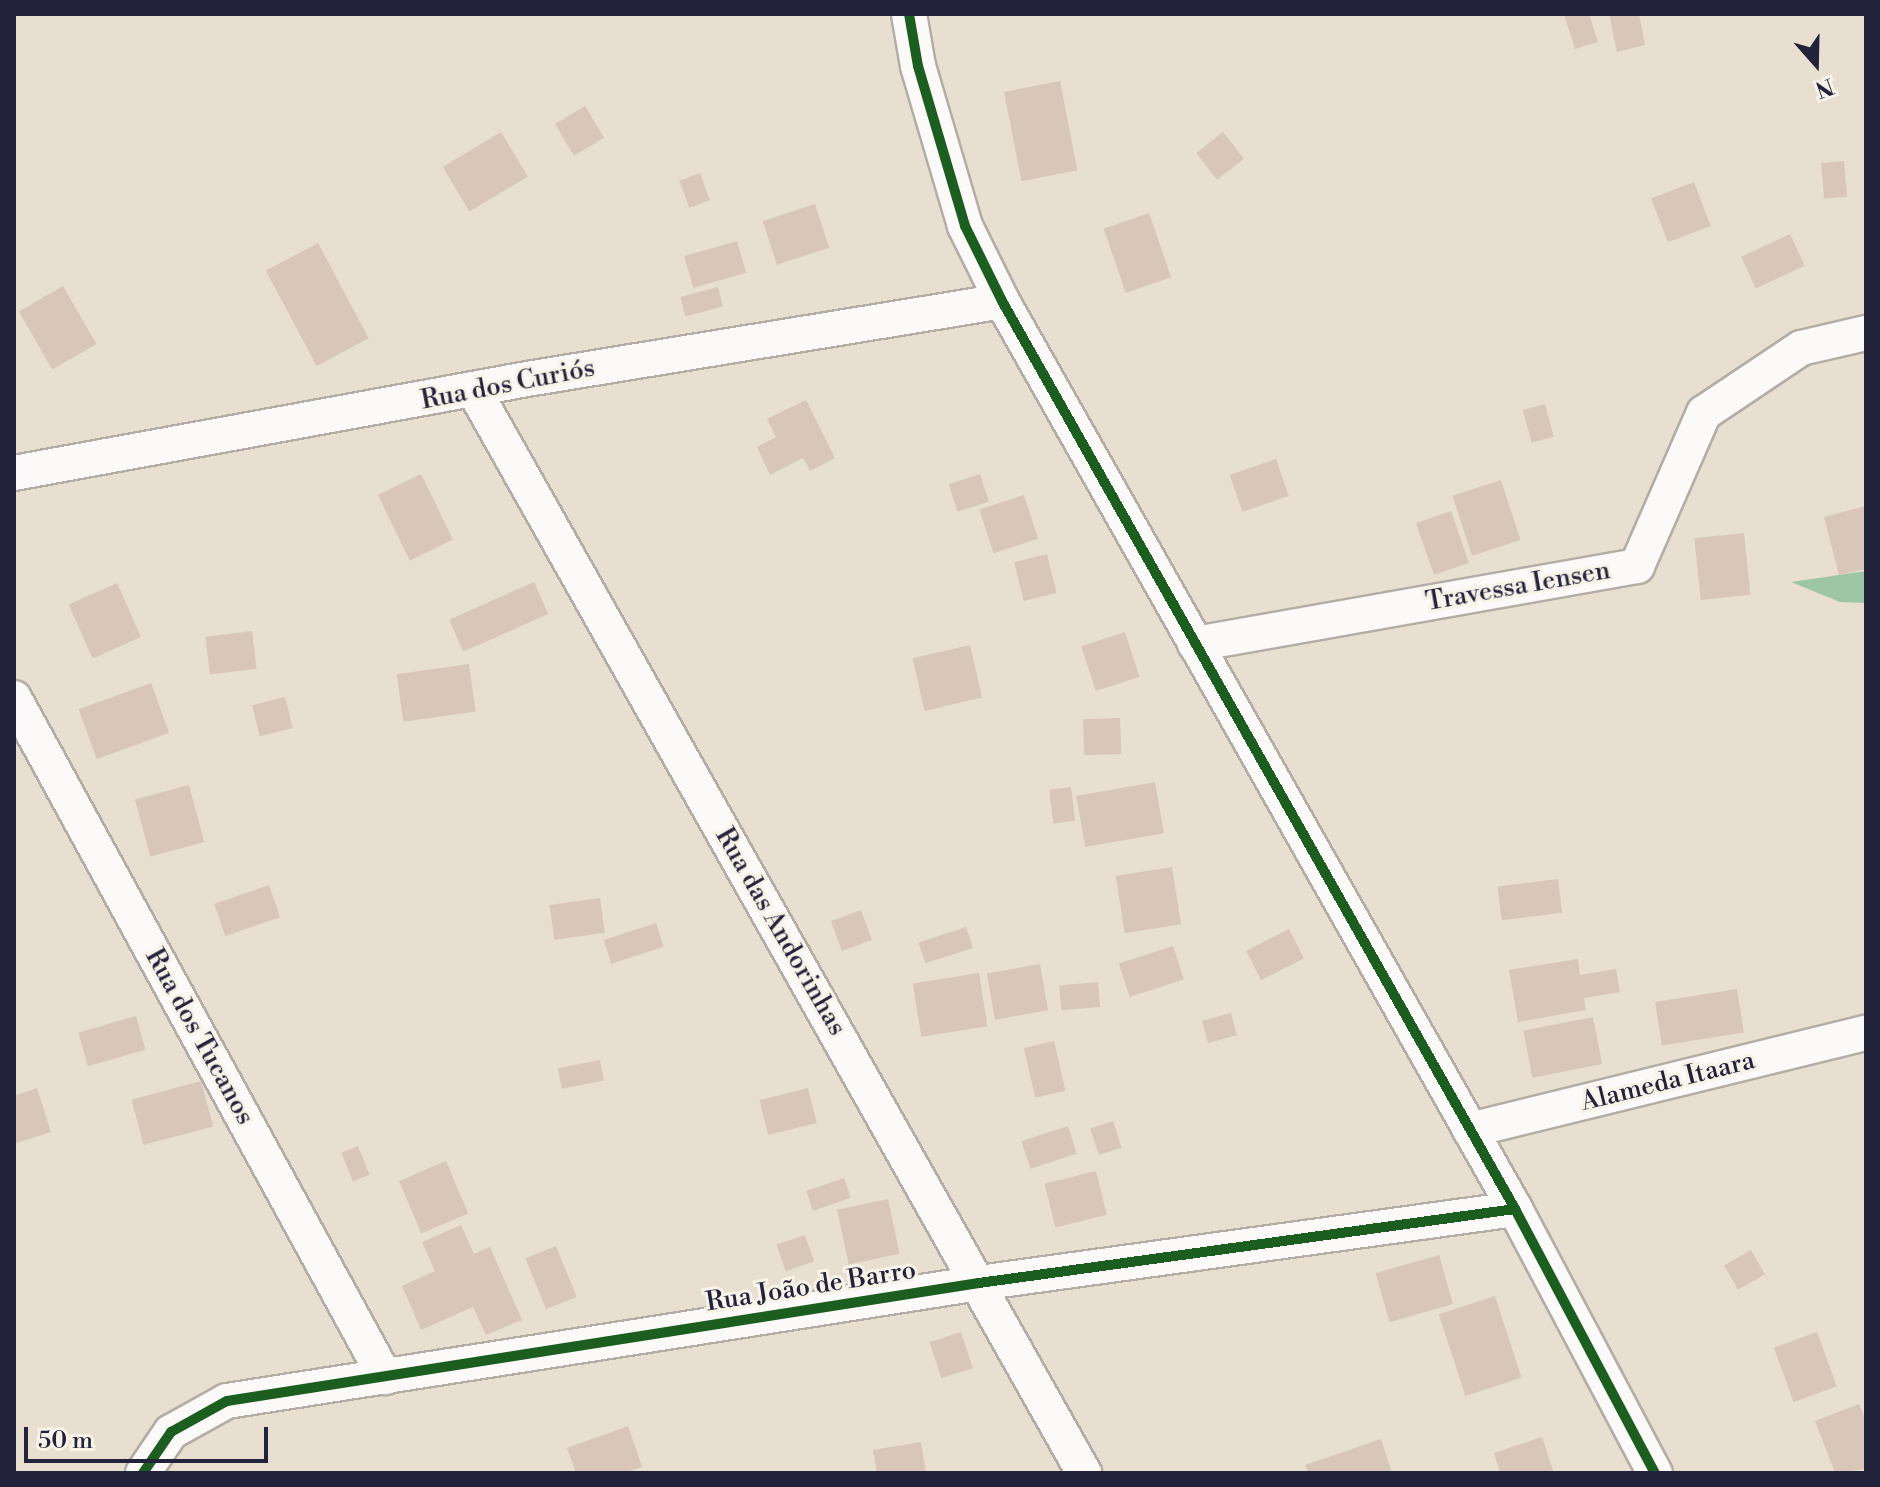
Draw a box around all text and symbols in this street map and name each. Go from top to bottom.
north arrow [1776,24,1856,104]
text: N [1812,71,1837,103]
street label: Rua dos Curiós [418,353,598,417]
street label: Travessa Iensen [1423,555,1613,619]
street label: Rua das Andorinhas [708,823,852,1041]
street label: Rua dos Tucanos [138,944,260,1130]
street label: Alameda Itaara [1578,1045,1758,1119]
street label: Rua João de Barro [704,1255,918,1319]
scale bar [28,1411,272,1461]
text: 50 m [38,1426,93,1456]

